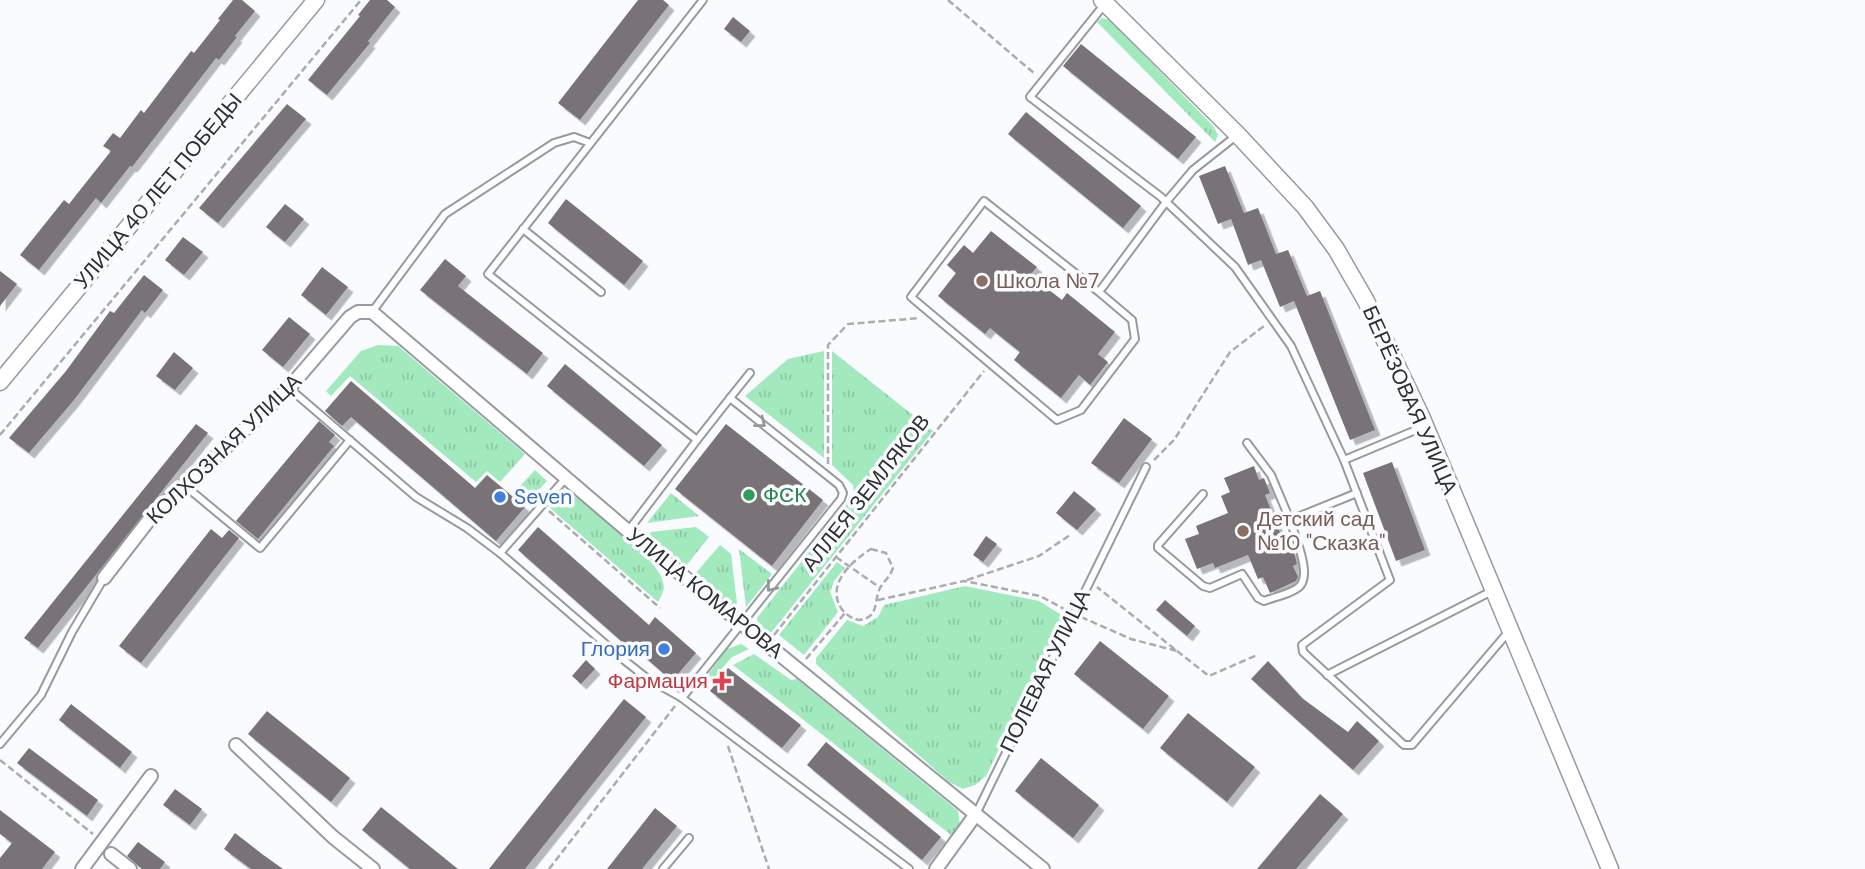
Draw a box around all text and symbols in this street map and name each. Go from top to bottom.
street label: УЛИЦА 40 ЛЕТ ПОБЕДЫ [68,87,248,295]
place label: Школа №7 [996,267,1099,295]
marker: Школа №7 [974,273,990,289]
street label: БЕРЁЗОВАЯ УЛИЦА [1356,301,1464,499]
street label: КОЛХОЗНАЯ УЛИЦА [140,368,308,530]
street label: АЛЛЕЯ ЗЕМЛЯКОВ [796,409,936,577]
one-way arrow [752,415,765,427]
place label: ФСК [763,481,807,509]
place label: Seven [514,483,572,511]
marker: ФСК [741,487,757,503]
marker: Seven [492,489,508,505]
place label: Детский сад №10 "Сказка" [1257,505,1385,557]
street label: УЛИЦА КОМАРОВА [621,521,789,665]
marker: Детский сад №10 "Сказка" [1235,523,1251,539]
one-way arrow [767,579,780,592]
street label: ПОЛЕВАЯ УЛИЦА [993,585,1097,757]
place label: Глория [581,635,650,663]
marker: Глория [656,641,672,657]
place label: Фармация [607,667,708,695]
marker: Фармация [714,673,730,689]

